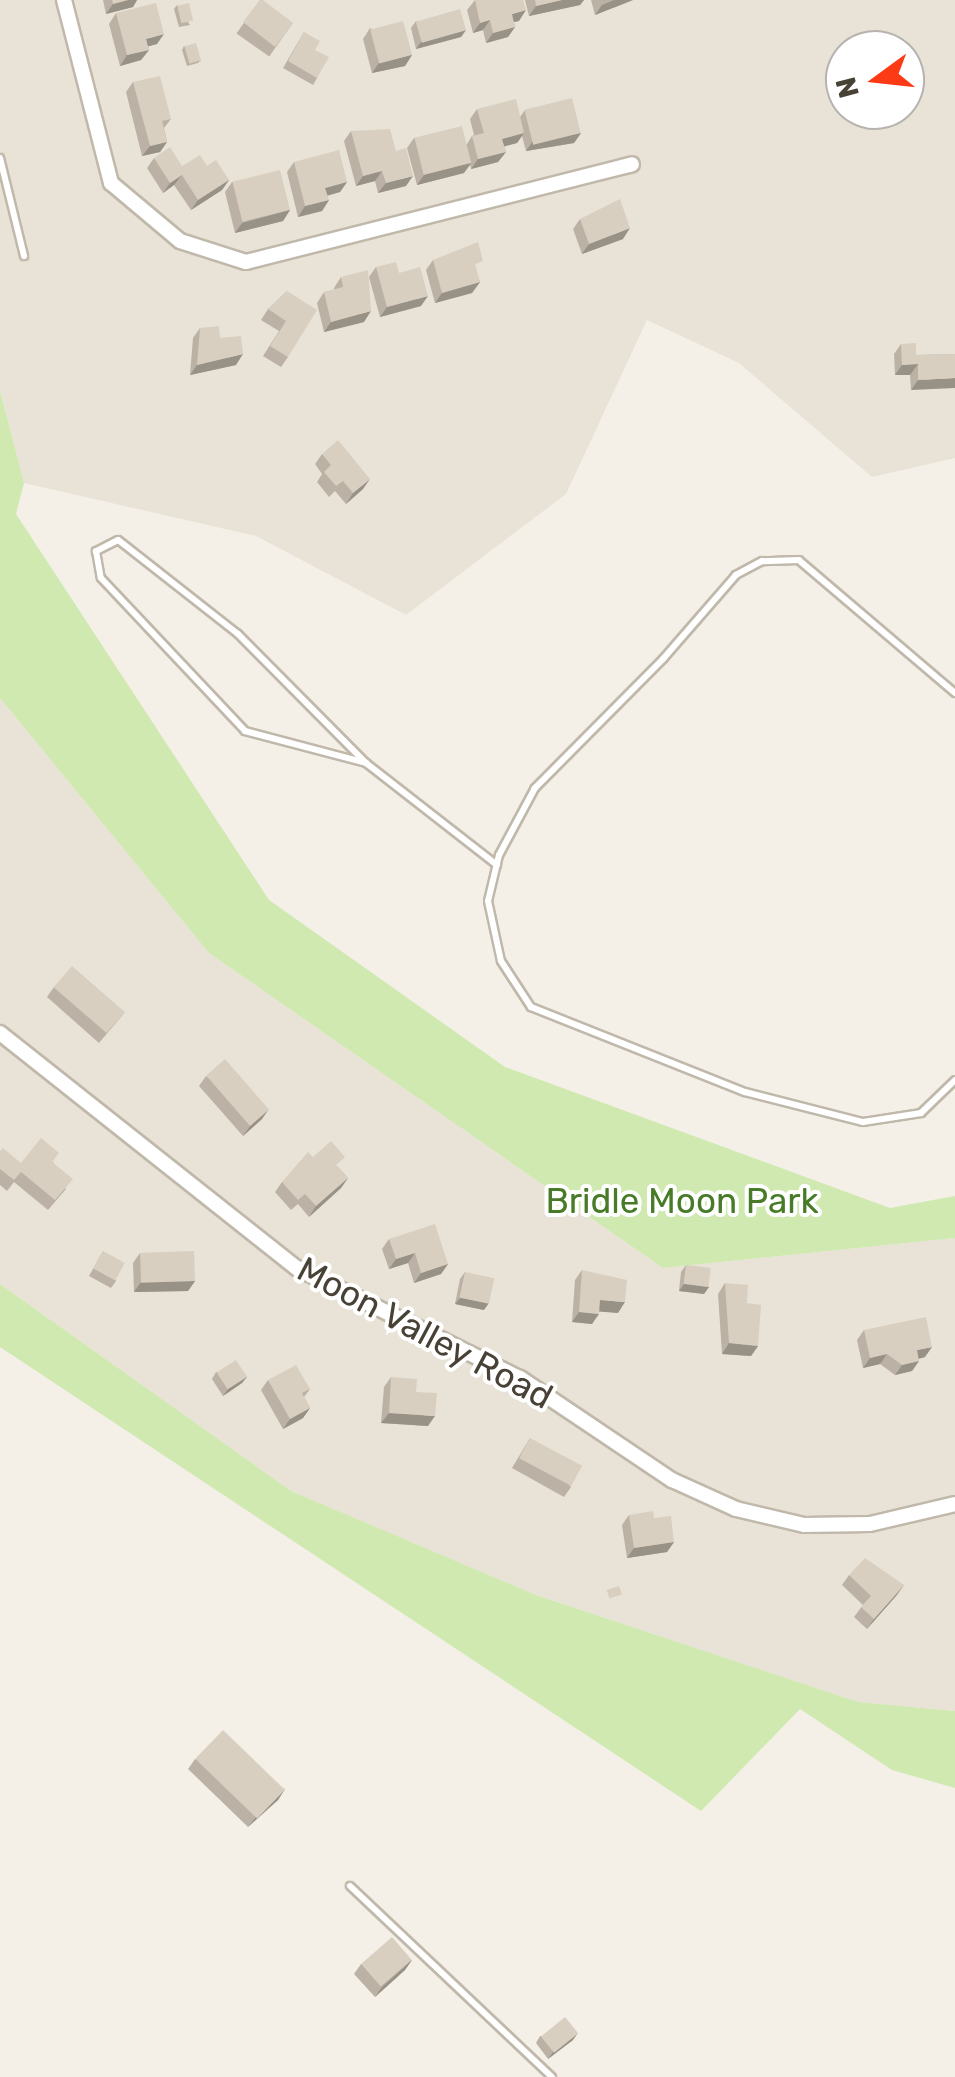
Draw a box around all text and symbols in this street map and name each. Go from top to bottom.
north arrow [825,30,925,130]
text: N [829,73,866,101]
park label: Bridle Moon Park [545,1180,819,1222]
street label: Moon Valley Road [289,1248,561,1418]

